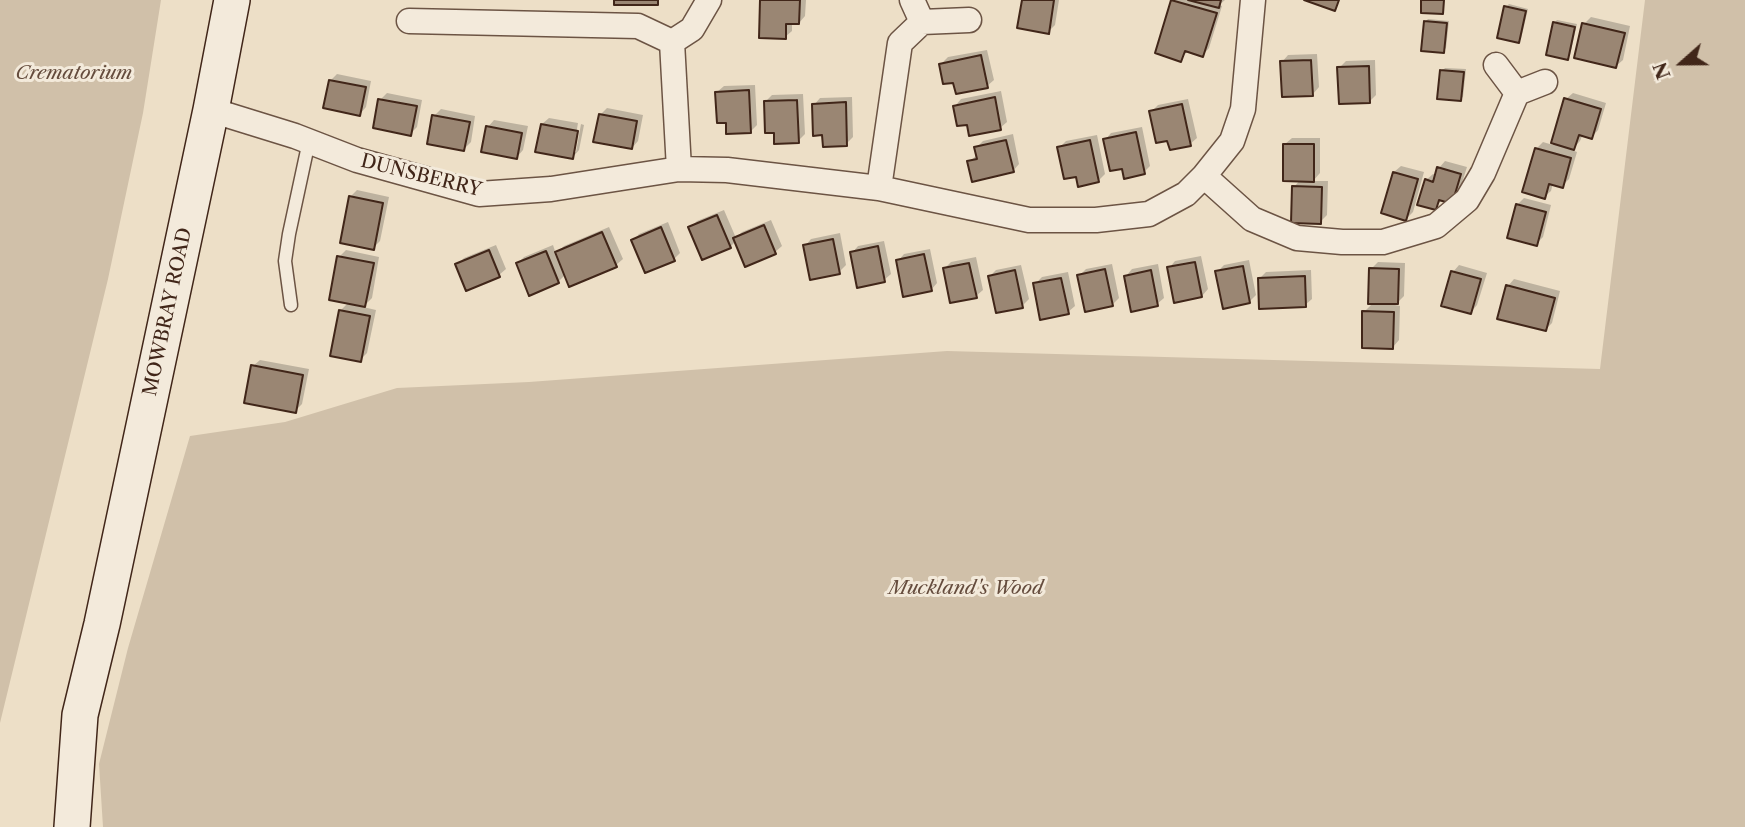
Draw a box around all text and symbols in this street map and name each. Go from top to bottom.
north arrow [1647,28,1717,98]
text: N [1648,59,1676,83]
park label: Crematorium [16,63,132,85]
street label: DUNSBERRY [358,150,484,202]
street label: MOWBRAY ROAD [139,226,197,398]
park label: Muckland's Wood [889,578,1043,600]

